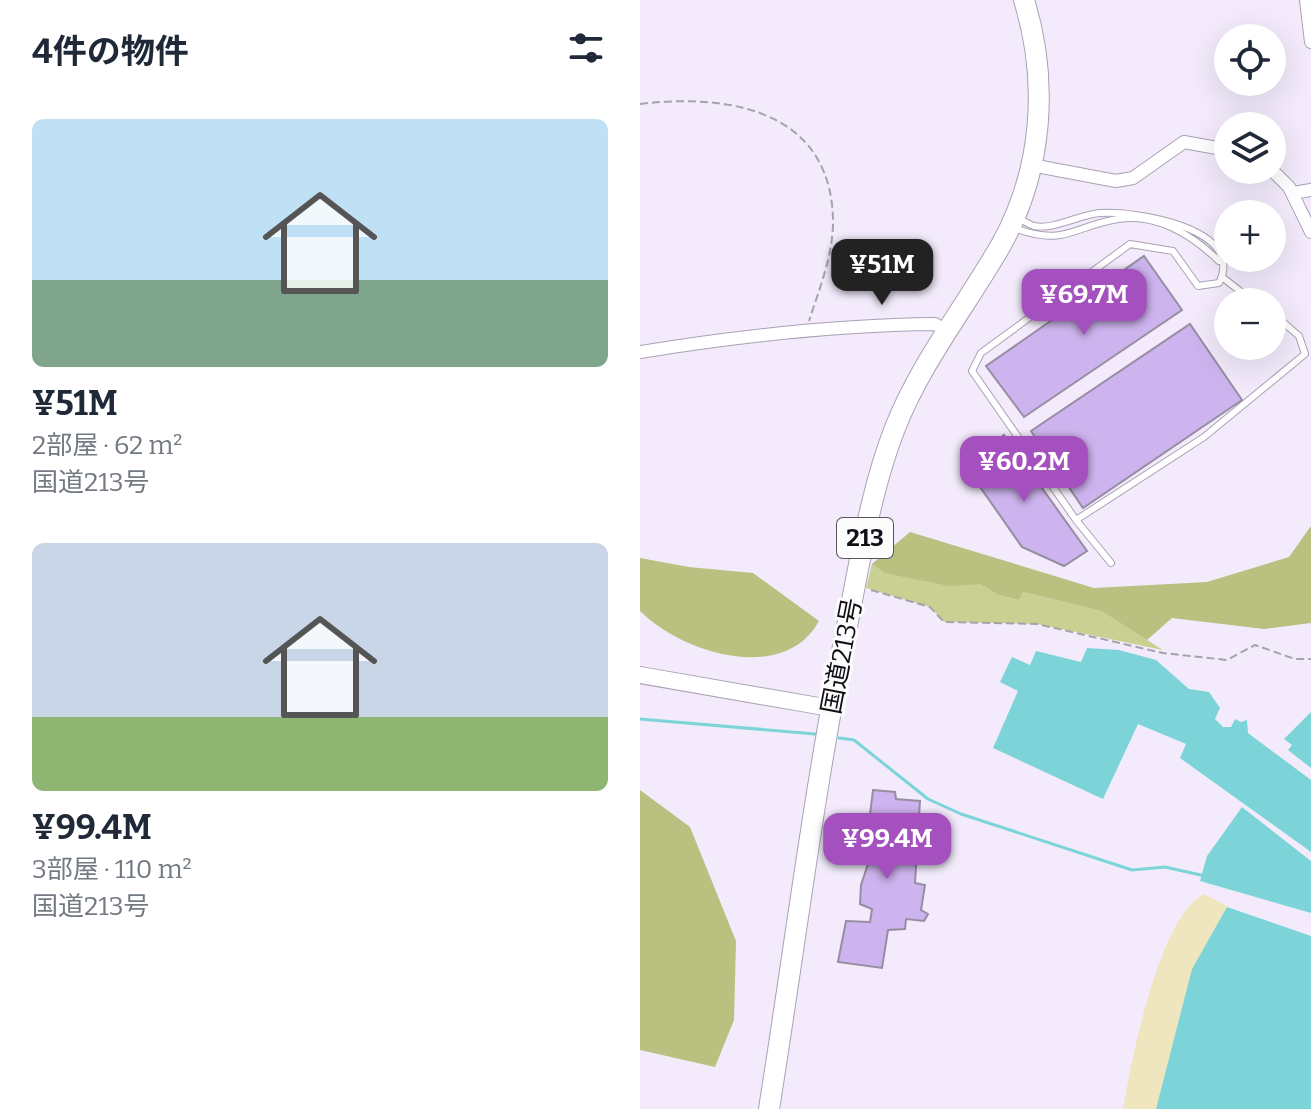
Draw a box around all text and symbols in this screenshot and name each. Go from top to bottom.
map controls [1214,24,1286,360]
button: locate [1214,24,1286,96]
icon: filters [564,26,608,70]
text: 4件の物件 [32,31,189,72]
button: layers [1214,112,1286,184]
icon: home [248,171,392,315]
button: + [1214,200,1286,272]
pin: ¥51M [835,239,929,307]
text: ¥51M [849,249,915,280]
pin: ¥69.7M [1019,269,1149,337]
text: ¥69.7M [1040,279,1128,310]
button: − [1214,288,1286,360]
text: ¥51M [32,383,118,424]
text: 2部屋 · 62 m² [32,430,182,461]
pin: ¥60.2M [959,436,1089,504]
text: ¥60.2M [978,446,1070,477]
text: 国道213号 [32,467,150,498]
road number: 213 [837,518,893,558]
icon: home [248,595,392,739]
street label: 国道213号 [816,595,868,717]
text: ¥99.4M [32,807,152,848]
pin: ¥99.4M [822,813,952,881]
text: ¥99.4M [841,823,933,854]
text: 3部屋 · 110 m² [32,854,192,885]
text: 国道213号 [32,891,150,922]

